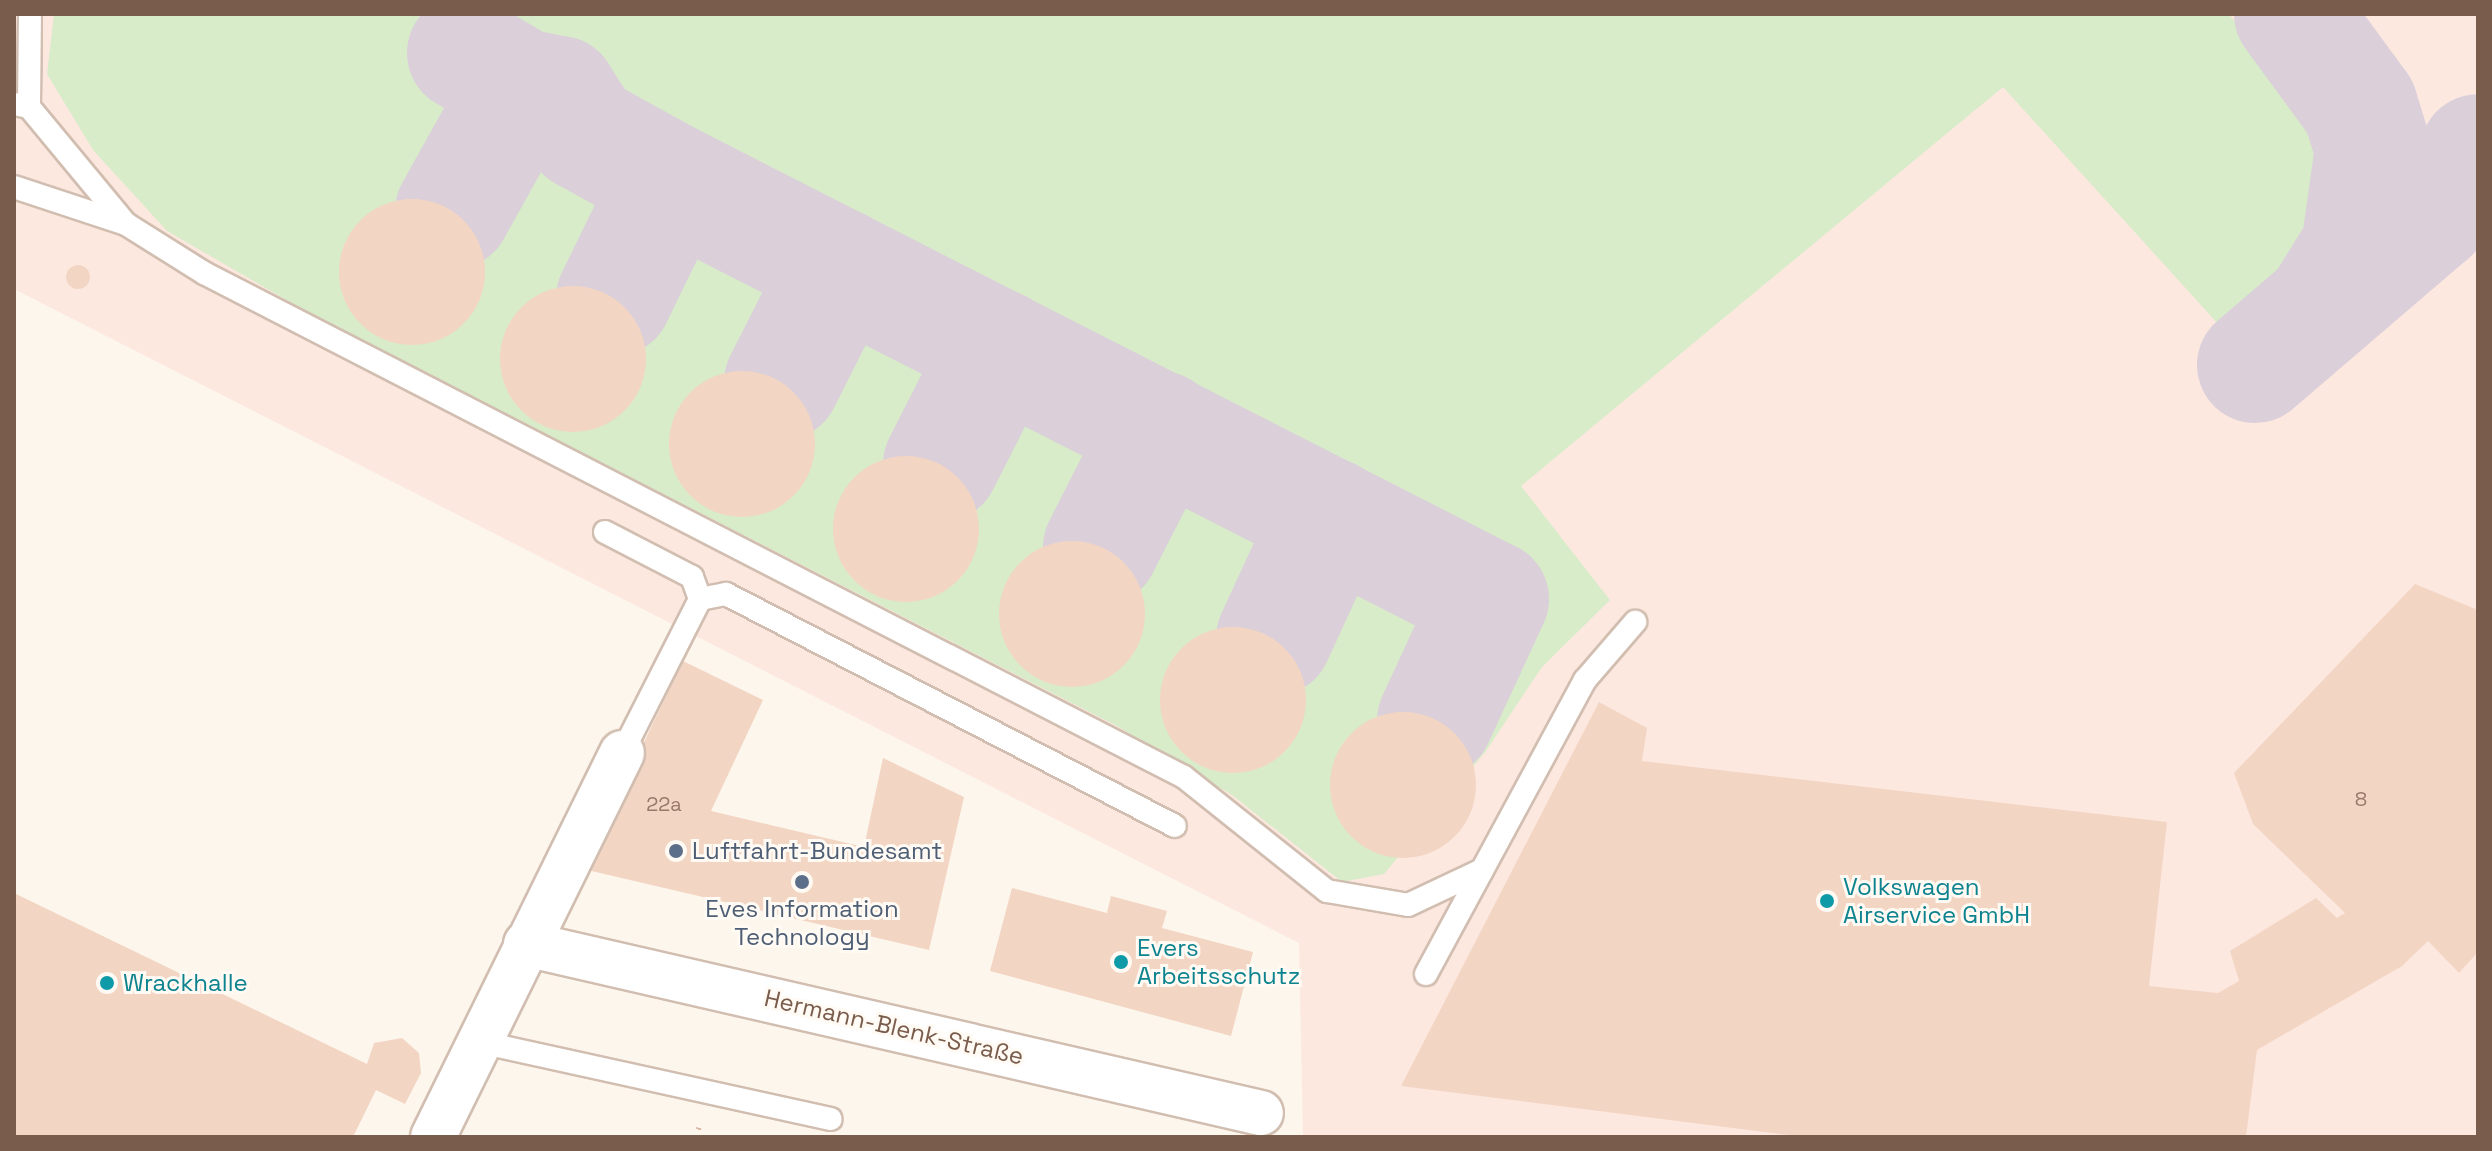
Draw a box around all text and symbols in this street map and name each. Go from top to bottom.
house number: 8 [2355,787,2367,811]
house number: 22a [646,792,682,816]
place label: Luftfahrt-Bundesamt [692,837,942,865]
marker: Luftfahrt-Bundesamt [667,842,685,860]
marker: Eves Information Technology [793,873,811,891]
place label: Volkswagen Airservice GmbH [1843,873,2030,929]
marker: Volkswagen Airservice GmbH [1818,892,1836,910]
place label: Eves Information Technology [705,895,899,951]
place label: Evers Arbeitsschutz [1137,934,1300,990]
marker: Evers Arbeitsschutz [1112,953,1130,971]
place label: Wrackhalle [123,969,248,997]
marker: Wrackhalle [98,974,116,992]
street label: Hermann-Blenk-Straße [762,983,1026,1071]

